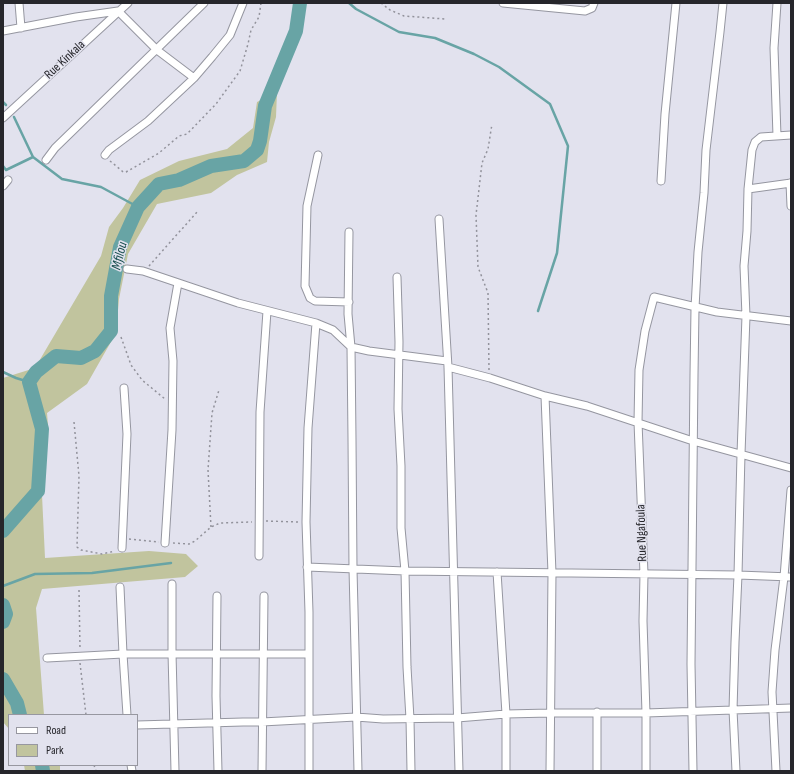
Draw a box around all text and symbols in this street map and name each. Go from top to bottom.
street label: Rue Kinkala [41,37,89,83]
water label: Mfilou [108,240,132,272]
street label: Rue Ngafoula [633,504,651,562]
legend [8,714,138,766]
text: Road [46,723,66,738]
text: Park [46,743,64,758]

